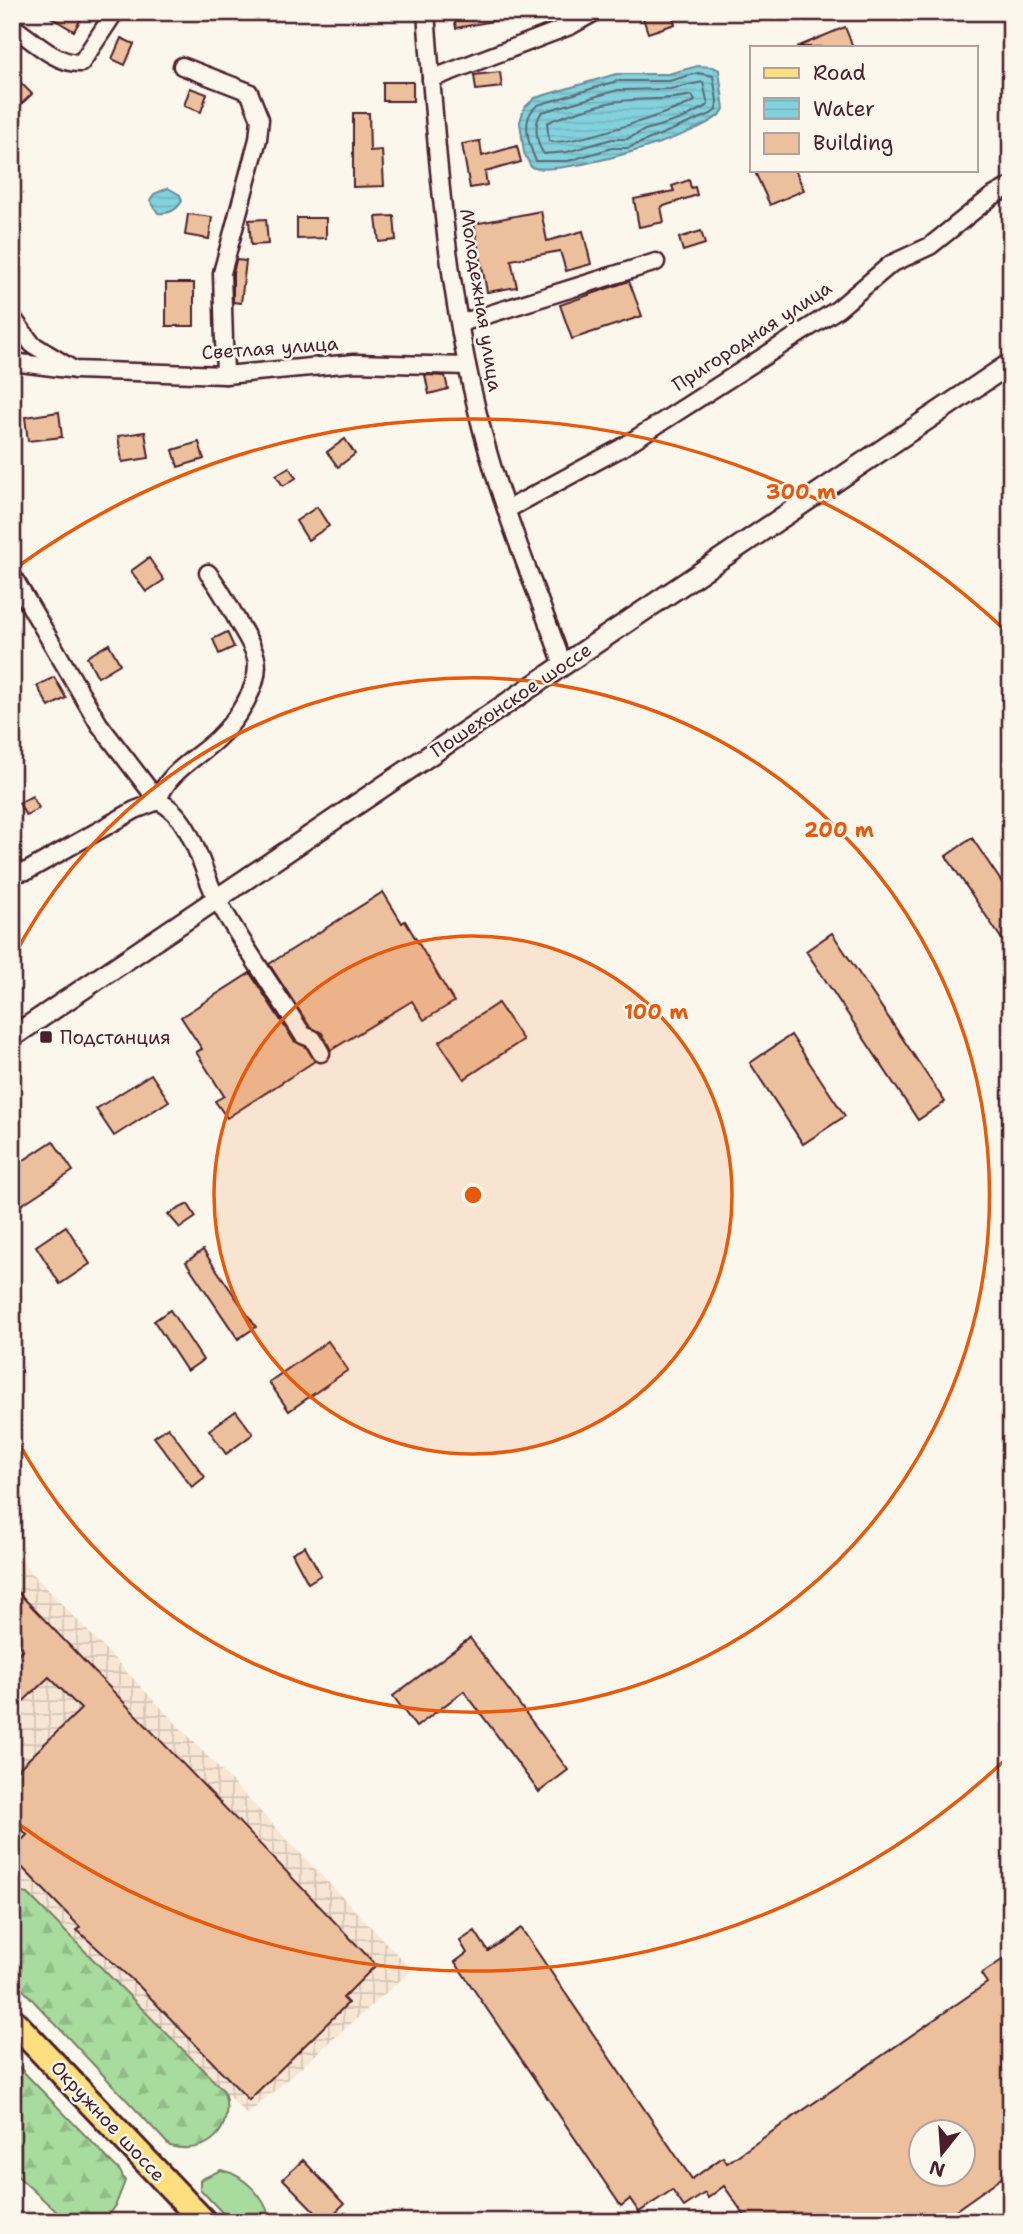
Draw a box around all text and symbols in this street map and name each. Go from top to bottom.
legend [750,46,978,172]
text: Road [813,59,866,87]
text: Water [813,95,875,123]
text: Building [813,129,893,157]
street label: Молодежная улица [454,207,508,393]
street label: Пригородная улица [667,275,837,397]
street label: Светлая улица [201,331,339,365]
text: 300 m [766,478,836,506]
street label: Пошехонское шоссе [426,637,596,763]
text: 200 m [804,816,874,844]
text: 100 m [624,998,688,1026]
place label: Подстанция [60,1025,171,1050]
marker: Подстанция [38,1029,54,1045]
centre of rings [461,1183,485,1207]
street label: Окружное шоссе [45,2055,171,2187]
north arrow [908,2118,978,2188]
text: N [926,2155,948,2183]

